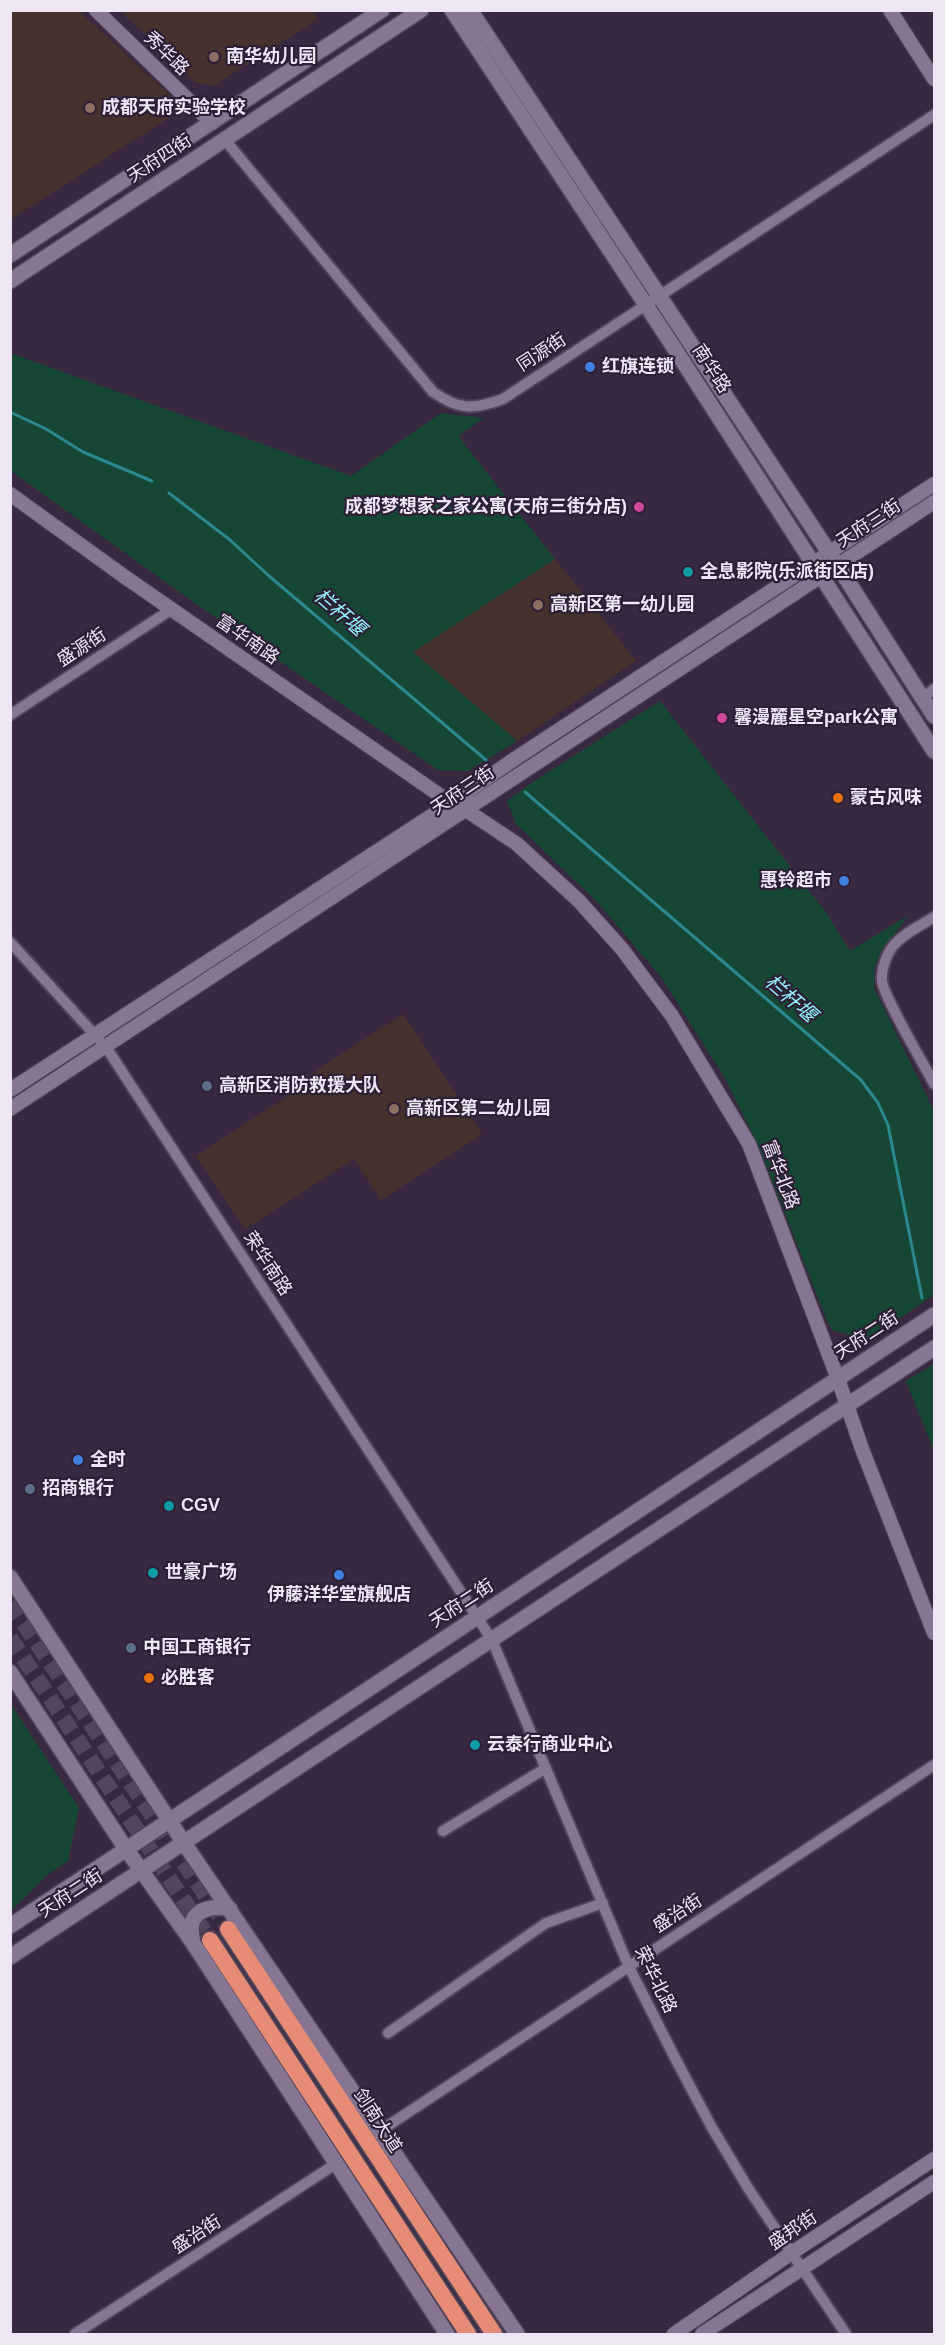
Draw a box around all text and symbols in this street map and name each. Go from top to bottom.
street label: 秀华路 [139,27,193,81]
place label: 南华幼儿园 [226,46,316,68]
marker: 南华幼儿园 [207,50,221,64]
place label: 成都天府实验学校 [102,97,246,119]
marker: 成都天府实验学校 [83,101,97,115]
street label: 天府四街 [124,130,196,188]
street label: 同源街 [513,329,571,377]
street label: 南华路 [687,340,735,398]
place label: 红旗连锁 [602,356,674,378]
marker: 红旗连锁 [583,360,597,374]
street label: 天府三街 [833,495,905,553]
place label: 成都梦想家之家公寓(天府三街分店) [345,496,627,518]
marker: 成都梦想家之家公寓(天府三街分店) [632,500,646,514]
place label: 全息影院(乐派街区店) [700,561,874,583]
marker: 全息影院(乐派街区店) [681,565,695,579]
water label: 栏杆堰 [308,584,370,642]
place label: 高新区第一幼儿园 [550,594,694,616]
marker: 高新区第一幼儿园 [531,598,545,612]
street label: 富华南路 [211,611,283,669]
street label: 盛源街 [53,624,111,672]
place label: 馨漫麓星空park公寓 [734,707,898,729]
marker: 馨漫麓星空park公寓 [715,711,729,725]
street label: 天府三街 [427,762,499,820]
place label: 蒙古风味 [850,787,922,809]
marker: 蒙古风味 [831,791,845,805]
place label: 惠铃超市 [760,870,832,892]
marker: 惠铃超市 [837,874,851,888]
water label: 栏杆堰 [759,970,821,1028]
place label: 高新区消防救援大队 [219,1075,381,1097]
marker: 高新区消防救援大队 [200,1079,214,1093]
place label: 高新区第二幼儿园 [406,1098,550,1120]
marker: 高新区第二幼儿园 [387,1102,401,1116]
street label: 富华北路 [757,1138,803,1212]
street label: 荣华南路 [238,1228,296,1300]
street label: 天府二街 [831,1307,903,1365]
place label: 全时 [90,1449,126,1471]
marker: 全时 [71,1453,85,1467]
place label: 招商银行 [42,1478,114,1500]
marker: 招商银行 [23,1482,37,1496]
place label: CGV [181,1495,220,1517]
marker: CGV [162,1499,176,1513]
place label: 世豪广场 [165,1562,237,1584]
marker: 世豪广场 [146,1566,160,1580]
marker: 伊藤洋华堂旗舰店 [332,1568,346,1582]
street label: 天府二街 [426,1575,498,1633]
place label: 伊藤洋华堂旗舰店 [267,1584,411,1606]
place label: 中国工商银行 [143,1637,251,1659]
marker: 中国工商银行 [124,1641,138,1655]
place label: 必胜客 [161,1667,215,1689]
marker: 必胜客 [142,1671,156,1685]
place label: 云泰行商业中心 [487,1734,613,1756]
marker: 云泰行商业中心 [468,1738,482,1752]
street label: 天府二街 [35,1865,107,1923]
street label: 盛治街 [649,1890,707,1938]
street label: 荣华北路 [630,1943,680,2017]
street label: 剑南大道 [348,2085,406,2157]
street label: 盛邦街 [765,2207,821,2255]
street label: 盛治街 [168,2211,226,2259]

